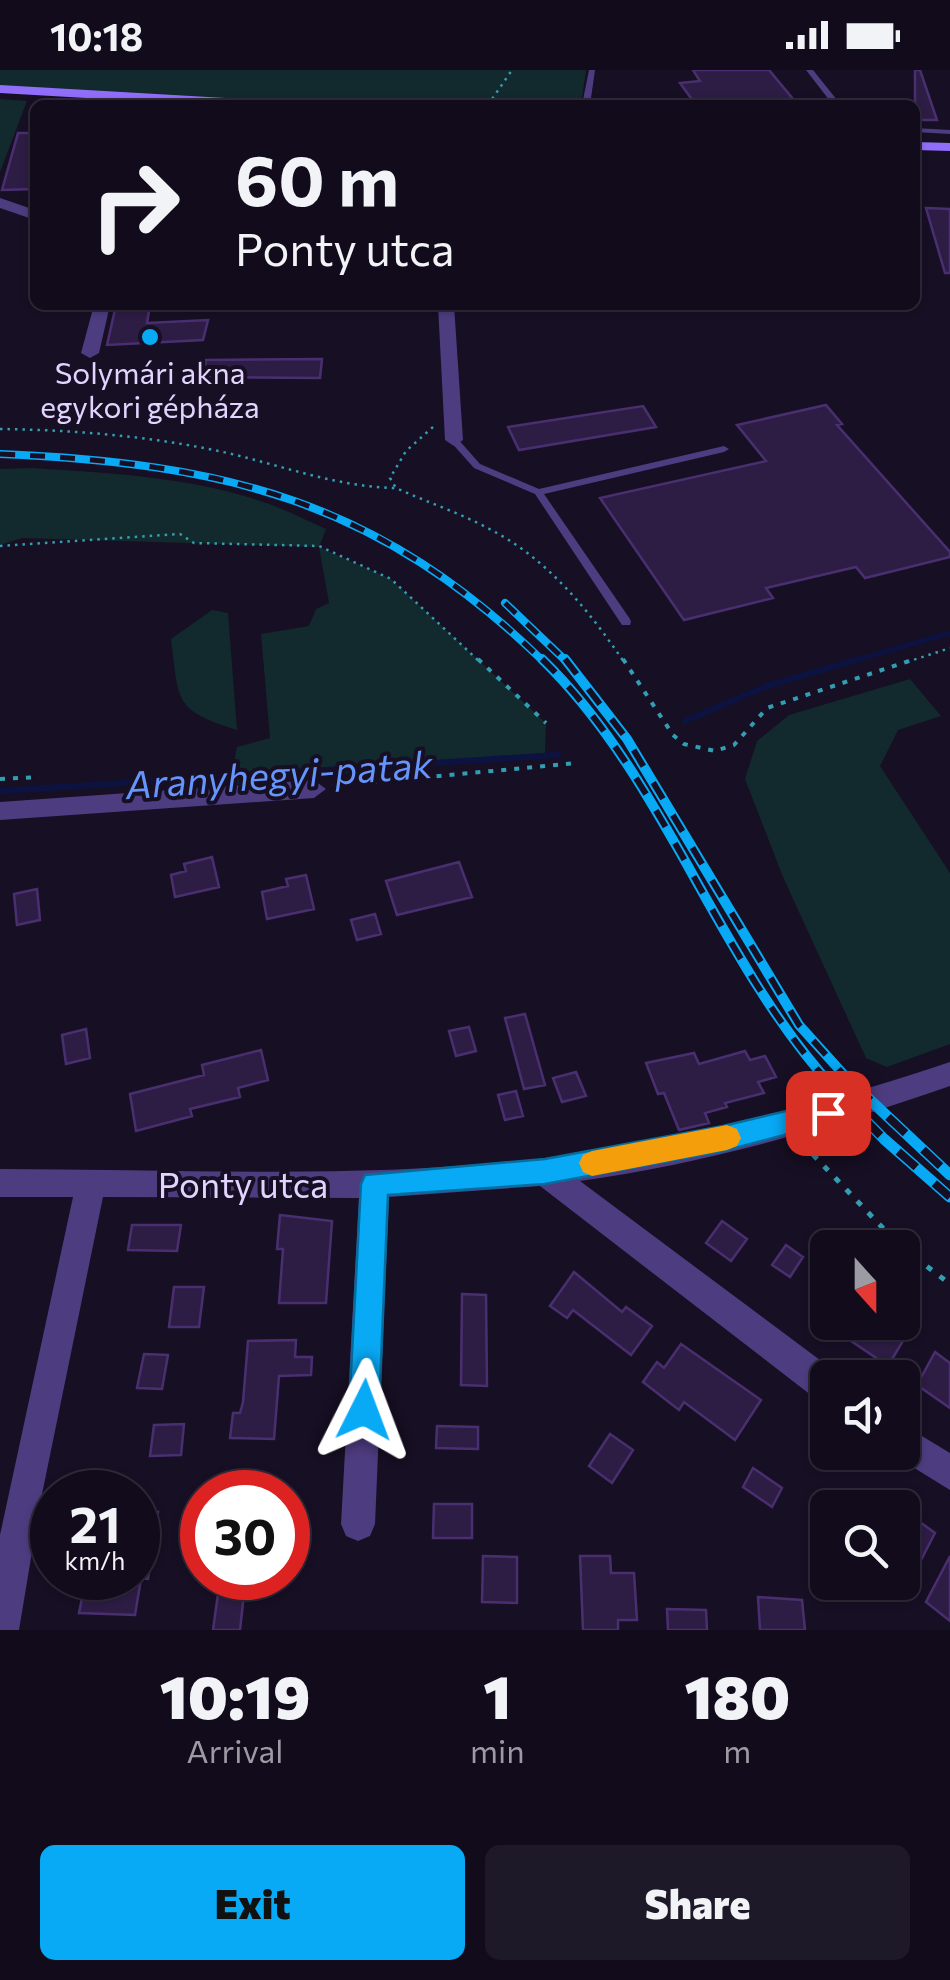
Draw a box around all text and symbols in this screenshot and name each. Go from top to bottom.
text: 10:18 [50,12,143,59]
text: 60 m [235,135,399,220]
icon: right [70,140,200,270]
text: Ponty utca [235,220,455,275]
marker: Solymári akna egykori gépháza [139,326,161,348]
place label: Solymári akna egykori gépháza [40,353,260,424]
water label: Aranyhegyi-patak [123,739,436,807]
pin [786,1071,871,1156]
icon: arrive [801,1086,856,1141]
street label: Ponty utca [158,1162,328,1205]
north arrow [810,1230,920,1340]
map controls [810,1230,920,1600]
position arrow [312,1358,416,1462]
button: sound [810,1360,920,1470]
speed limit sign: 30 [180,1470,310,1600]
button: search [810,1490,920,1600]
text: 21 [69,1492,121,1553]
text: km/h [65,1545,125,1575]
text: 10:19 [160,1658,310,1731]
text: 1 [483,1658,511,1731]
text: 180 [684,1658,790,1731]
text: Arrival [187,1730,283,1770]
text: min [470,1730,525,1770]
text: m [723,1730,751,1770]
button: Exit [40,1845,465,1960]
button: Share [485,1845,910,1960]

